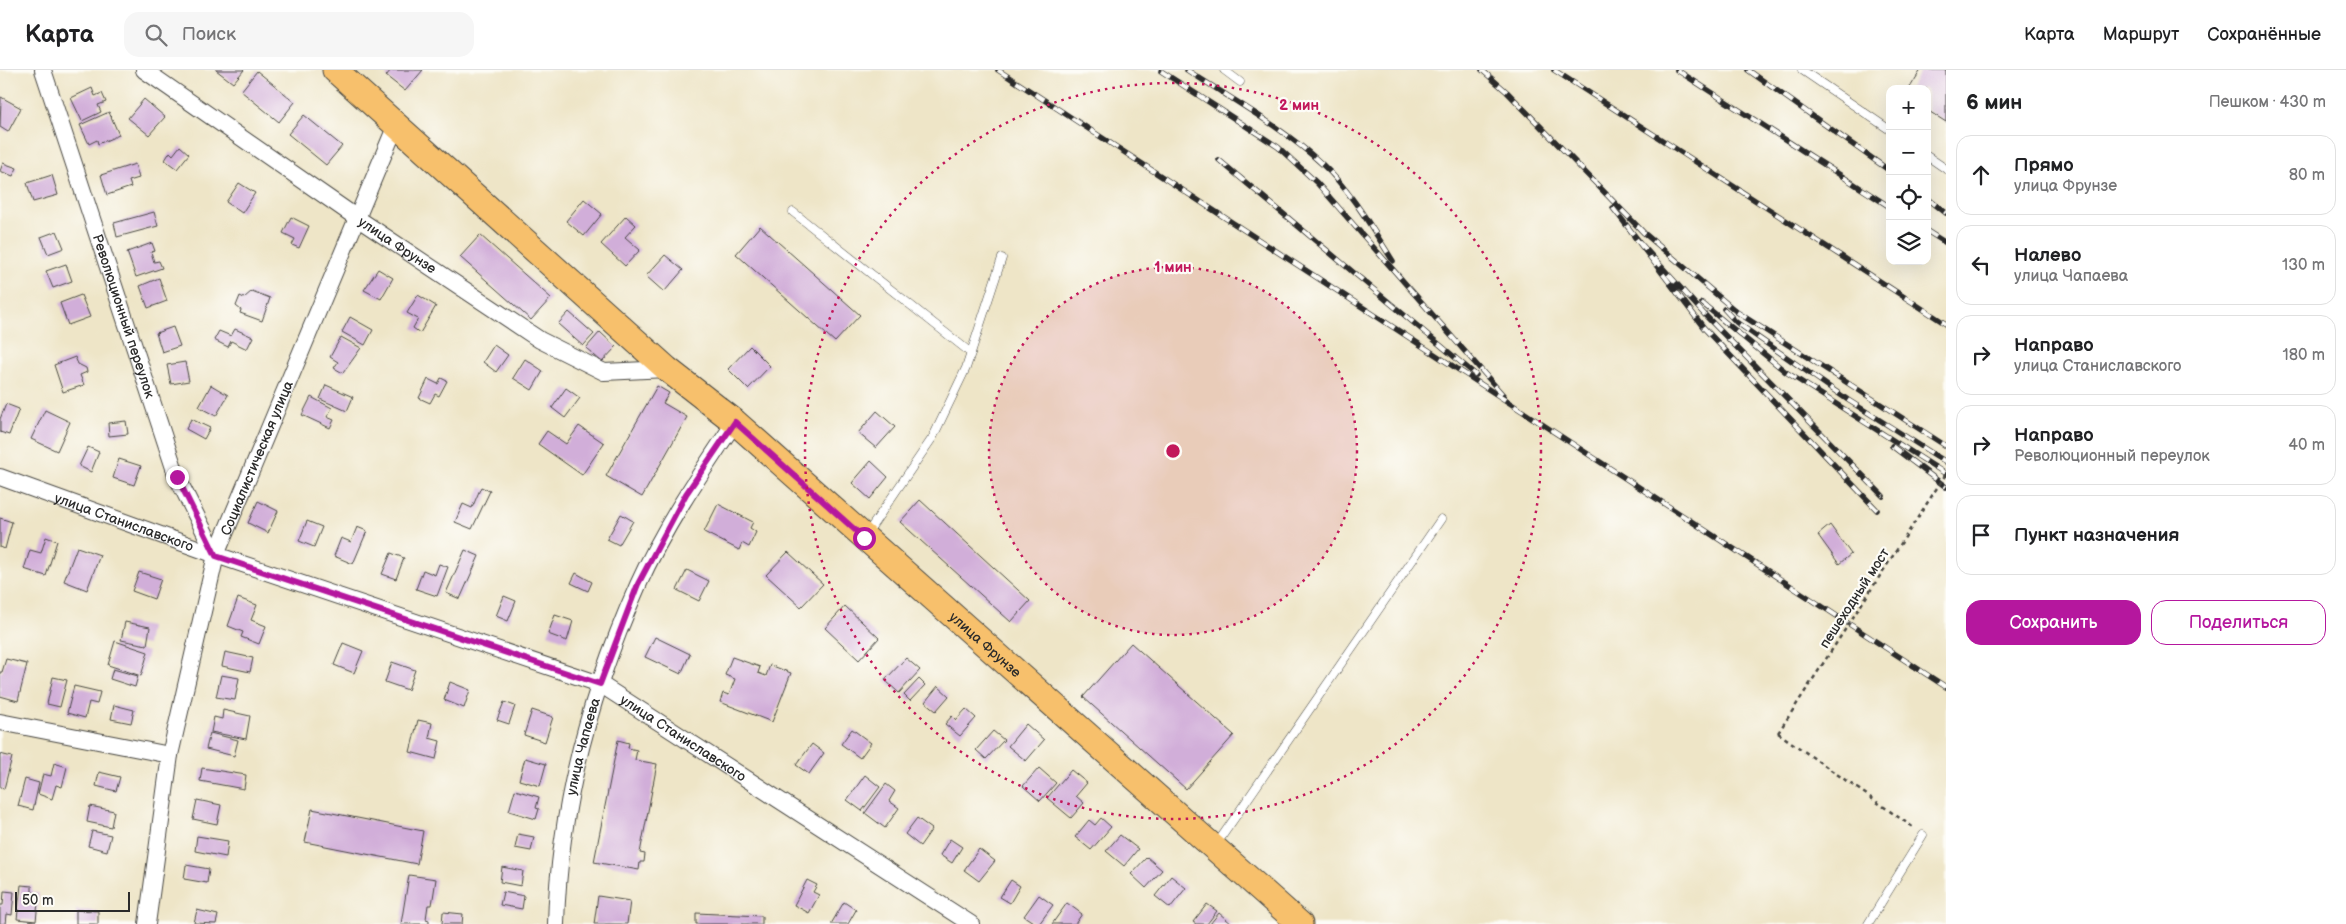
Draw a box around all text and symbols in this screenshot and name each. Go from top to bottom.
search box [124,12,474,57]
text: Карта [25,20,94,49]
icon: search [142,21,170,49]
text: Поиск [182,23,236,46]
text: Карта [2024,24,2075,45]
text: Маршрут [2103,24,2179,45]
text: Сохранённые [2207,24,2321,45]
map controls [1886,85,1931,265]
button: + [1886,85,1931,130]
text: 6 мин [1966,90,2022,115]
text: Пешком · 430 m [2209,93,2326,112]
text: 2 мин [1279,96,1319,115]
button: − [1886,130,1931,175]
text: Прямо [2014,154,2074,177]
icon: ahead [1967,161,1995,189]
text: 80 m [2289,166,2325,185]
button: locate [1886,175,1931,220]
text: улица Фрунзе [2014,177,2117,196]
street label: улица Фрунзе [355,213,440,278]
button: layers [1886,220,1931,265]
street label: Революционный переулок [89,232,159,401]
text: Налево [2014,244,2081,267]
icon: left [1967,251,1995,279]
text: 130 m [2282,256,2325,275]
text: 1 мин [1154,258,1192,277]
text: улица Чапаева [2014,267,2128,286]
text: Направо [2014,334,2094,357]
icon: right [1967,341,1995,369]
text: 180 m [2283,346,2325,365]
text: улица Станиславского [2014,357,2181,376]
street label: Социалистическая улица [217,378,297,538]
text: Направо [2014,424,2094,447]
icon: right [1967,431,1995,459]
text: 40 m [2288,436,2325,455]
centre of rings [1164,442,1182,460]
text: Революционный переулок [2014,447,2210,466]
route end [166,466,189,489]
street label: улица Станиславского [52,489,196,555]
icon: arrive [1967,521,1995,549]
text: Пункт назначения [2014,524,2179,547]
route start [853,527,876,550]
street label: пешеходный мост [1816,545,1893,651]
button: Сохранить [1966,600,2141,645]
button: Поделиться [2151,600,2326,645]
street label: улица Фрунзе [946,609,1025,681]
street label: улица Станиславского [617,691,749,785]
street label: улица Чапаева [563,695,604,797]
scale bar [15,889,130,912]
text: 50 m [22,892,54,909]

